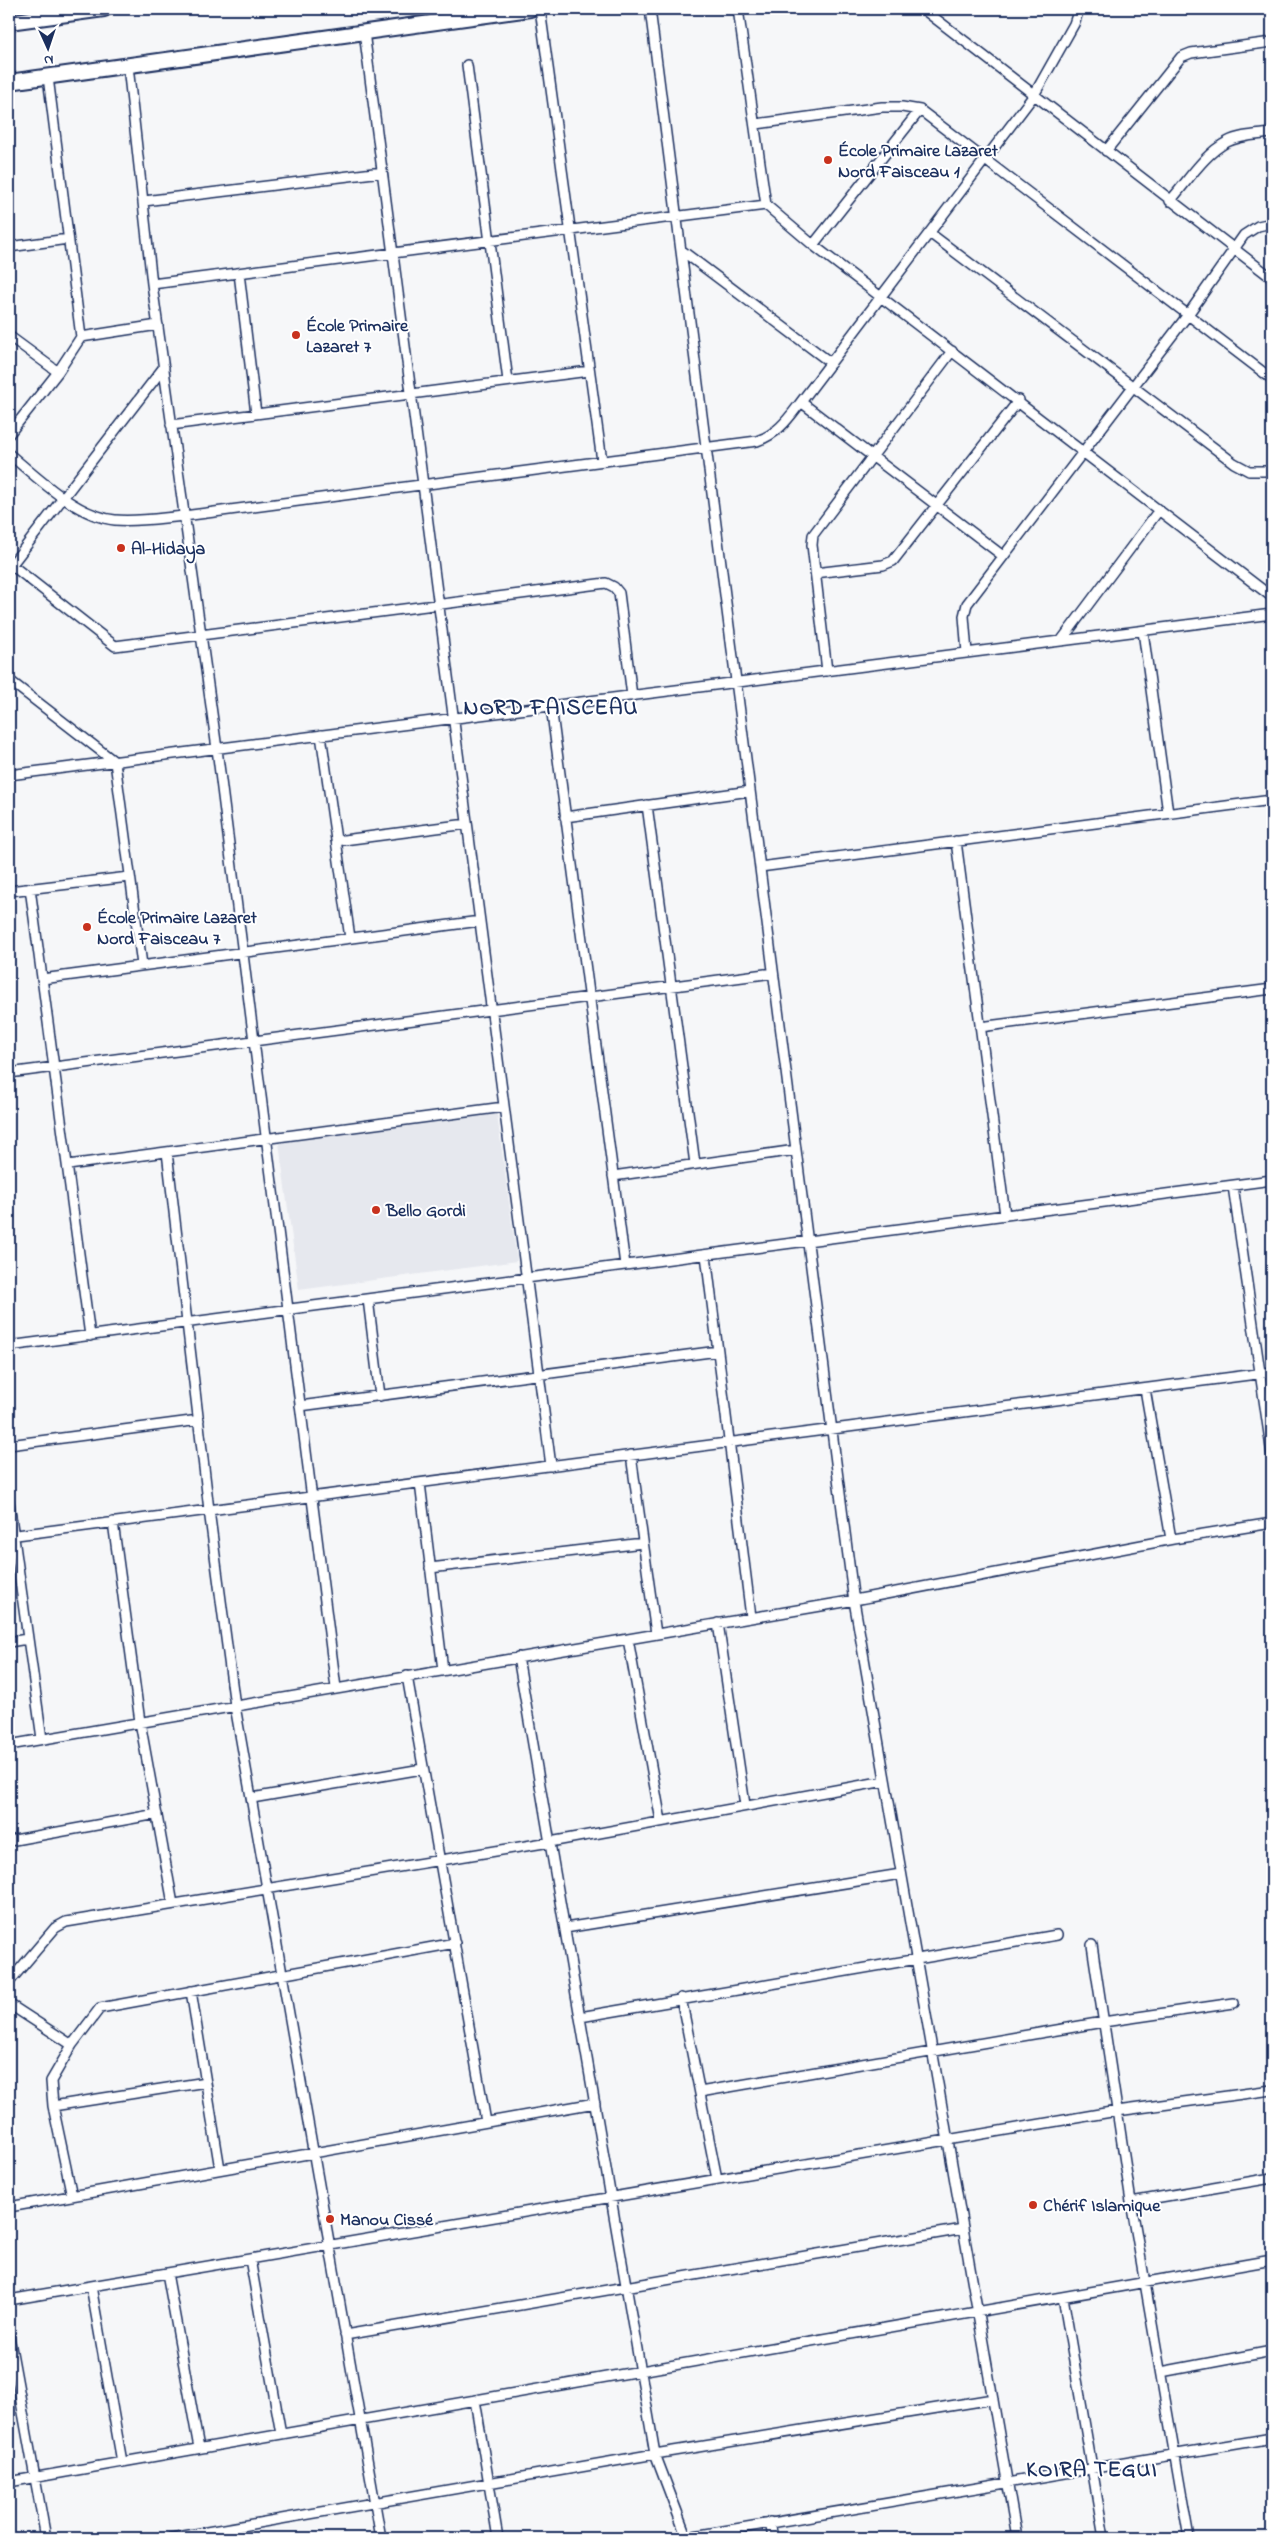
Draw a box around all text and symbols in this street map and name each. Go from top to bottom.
north arrow [22,22,72,72]
text: N [43,49,54,70]
place label: École Primaire Lazaret Nord Faisceau 1 [838,139,999,186]
marker: École Primaire Lazaret Nord Faisceau 1 [822,154,834,166]
place label: École Primaire Lazaret 7 [306,314,409,361]
marker: École Primaire Lazaret 7 [290,329,302,341]
place label: Al-Hidaya [131,537,205,564]
marker: Al-Hidaya [115,542,127,554]
district label: NORD FAISCEAU [464,693,638,725]
place label: École Primaire Lazaret Nord Faisceau 7 [97,906,258,953]
marker: École Primaire Lazaret Nord Faisceau 7 [81,921,93,933]
place label: Bello Gordi [385,1199,466,1225]
marker: Bello Gordi [370,1204,382,1216]
place label: Chérif Islamique [1043,2194,1161,2220]
marker: Chérif Islamique [1027,2199,1039,2211]
place label: Manou Cissé [340,2208,434,2234]
marker: Manou Cissé [324,2213,336,2225]
district label: KOIRA TEGUI [1026,2455,1158,2487]

